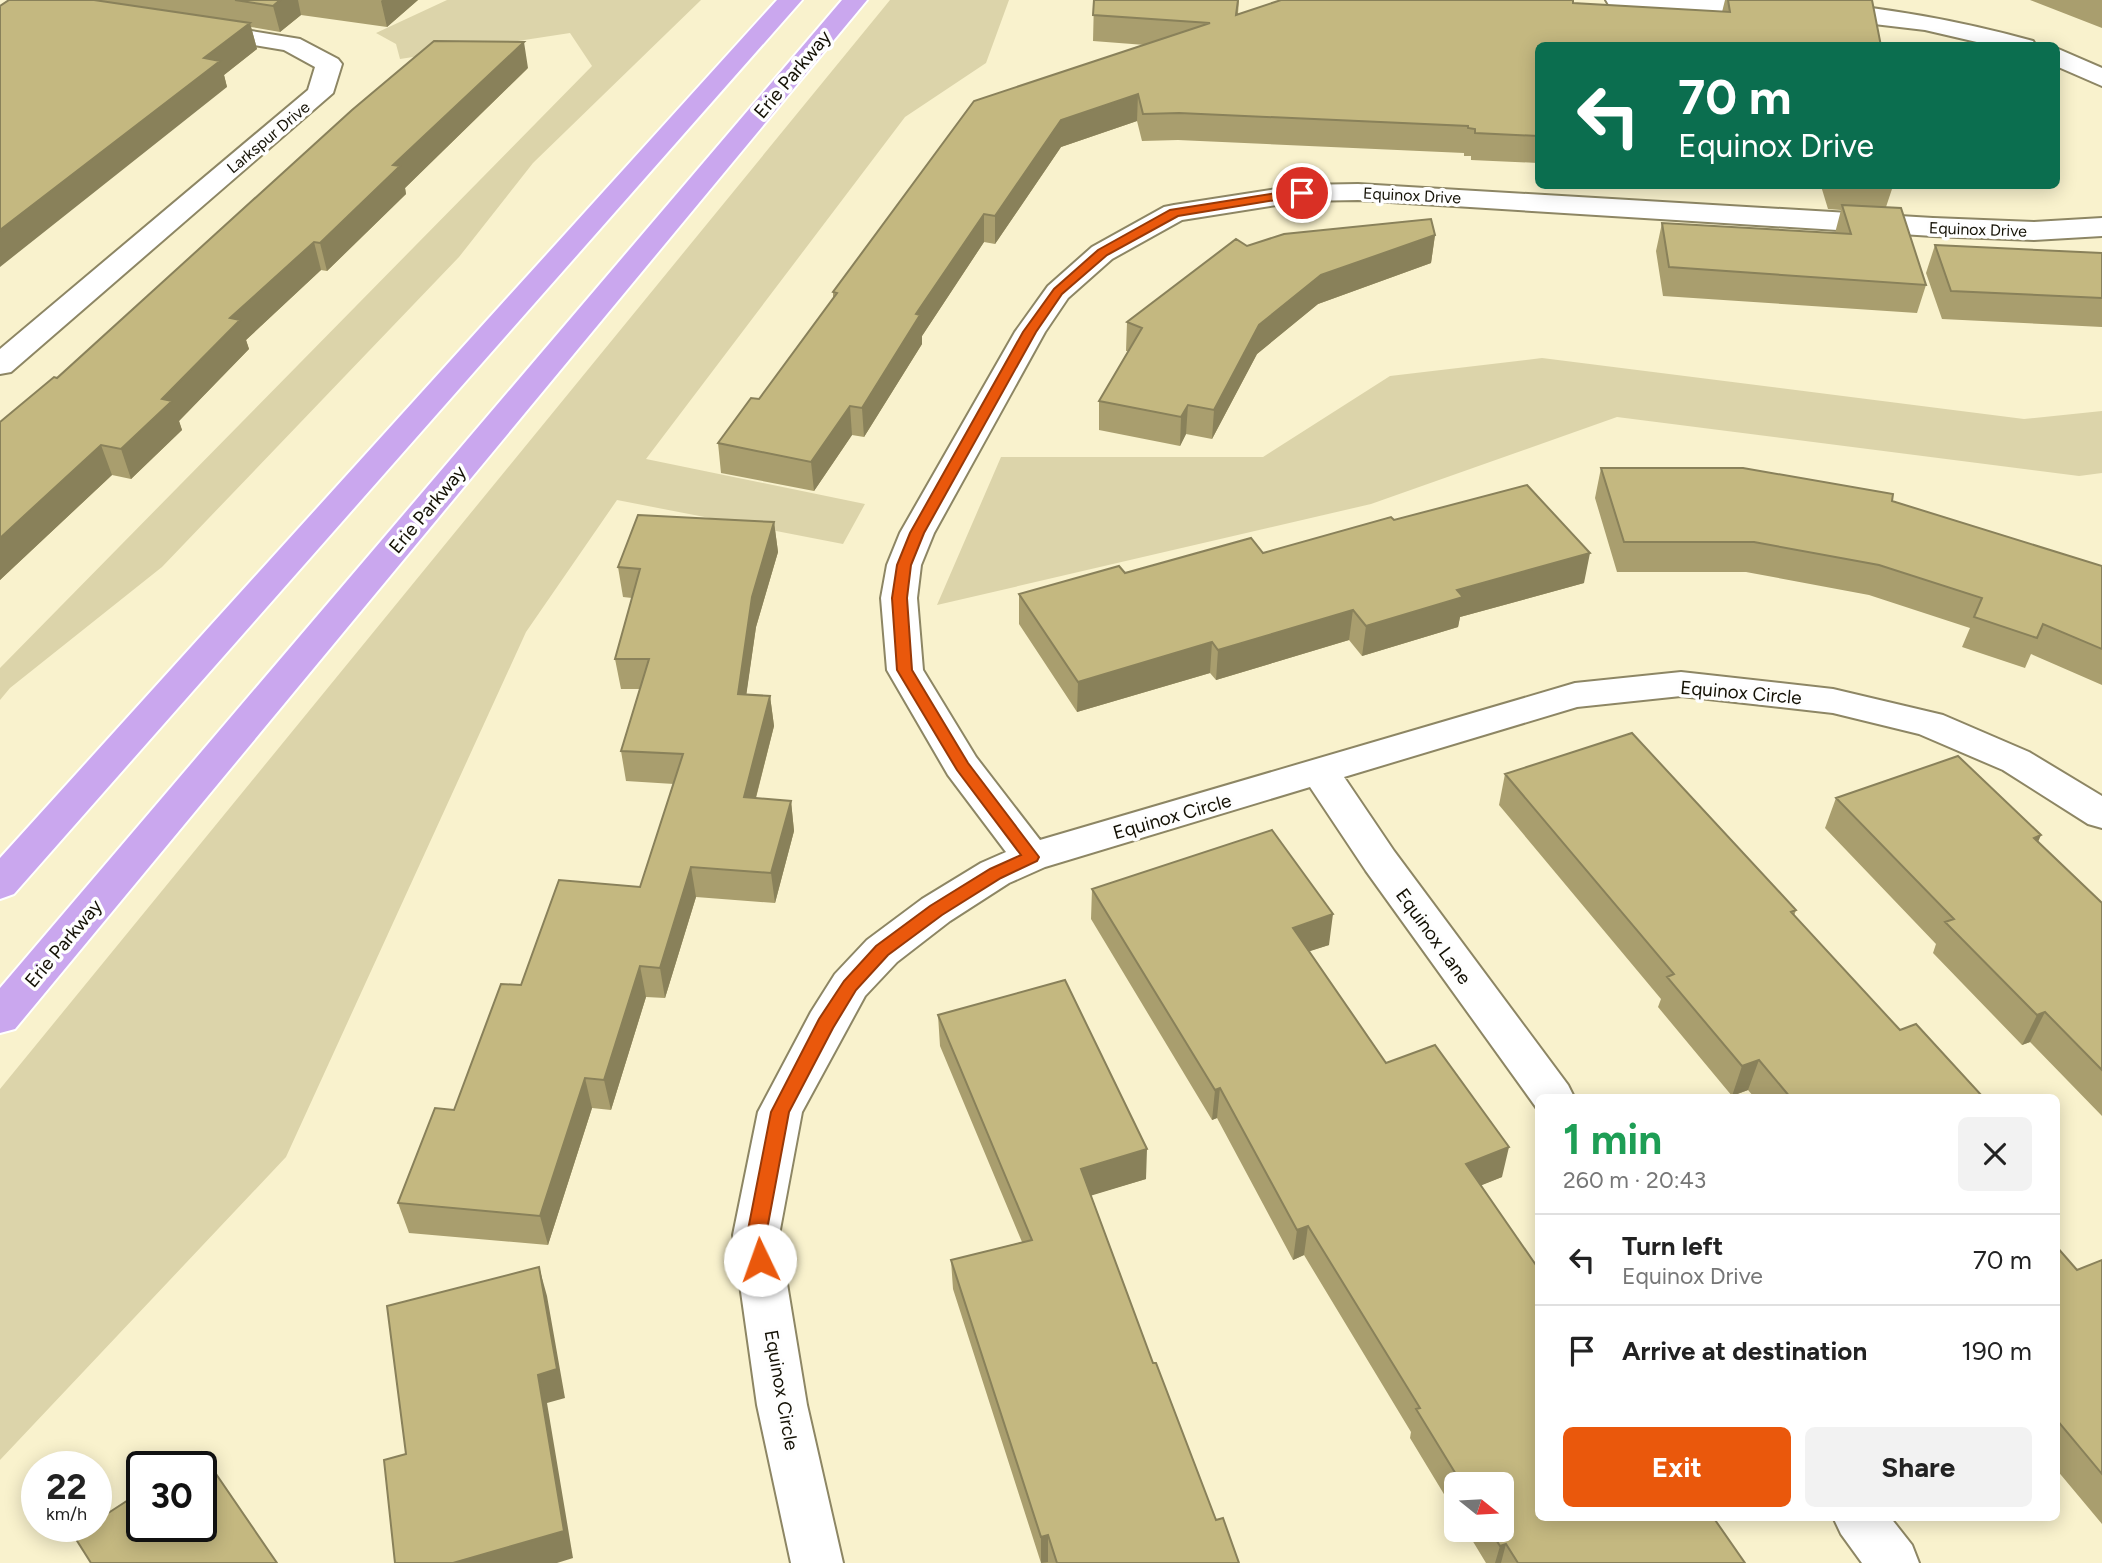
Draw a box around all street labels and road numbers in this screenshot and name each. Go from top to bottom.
street label: Erie Parkway [749,26,836,123]
street label: Larkspur Drive [223,97,314,177]
street label: Equinox Drive [1363,183,1462,208]
street label: Equinox Drive [1929,218,2028,241]
street label: Erie Parkway [384,461,471,558]
street label: Equinox Circle [1679,676,1803,709]
street label: Equinox Circle [1110,789,1234,844]
street label: Equinox Lane [1391,884,1476,989]
street label: Erie Parkway [20,895,107,992]
street label: Equinox Circle [760,1328,803,1452]

